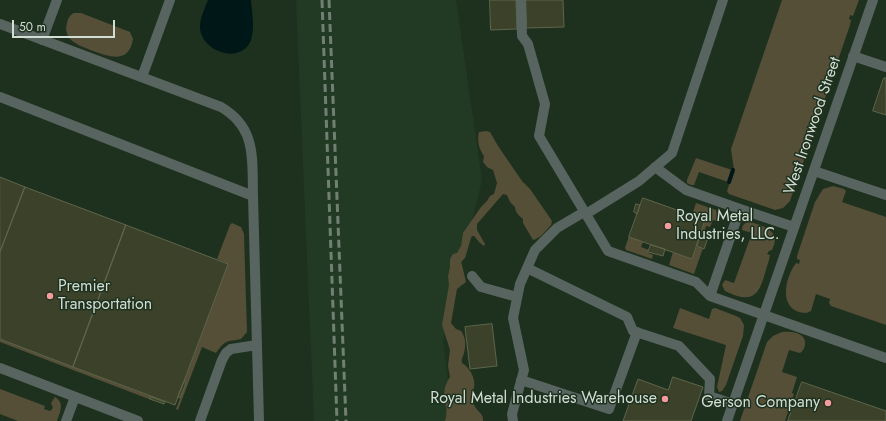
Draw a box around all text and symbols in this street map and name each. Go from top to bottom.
scale bar [14,12,117,38]
text: 50 m [19,18,46,36]
street label: West Ironwood Street [780,55,846,197]
place label: Royal Metal Industries, LLC. [676,207,780,245]
marker: Royal Metal Industries, LLC. [663,221,673,231]
place label: Premier Transportation [58,277,152,315]
marker: Premier Transportation [45,291,55,301]
place label: Royal Metal Industries Warehouse [430,389,657,409]
place label: Gerson Company [701,393,820,413]
marker: Royal Metal Industries Warehouse [660,394,670,404]
marker: Gerson Company [823,398,833,408]

